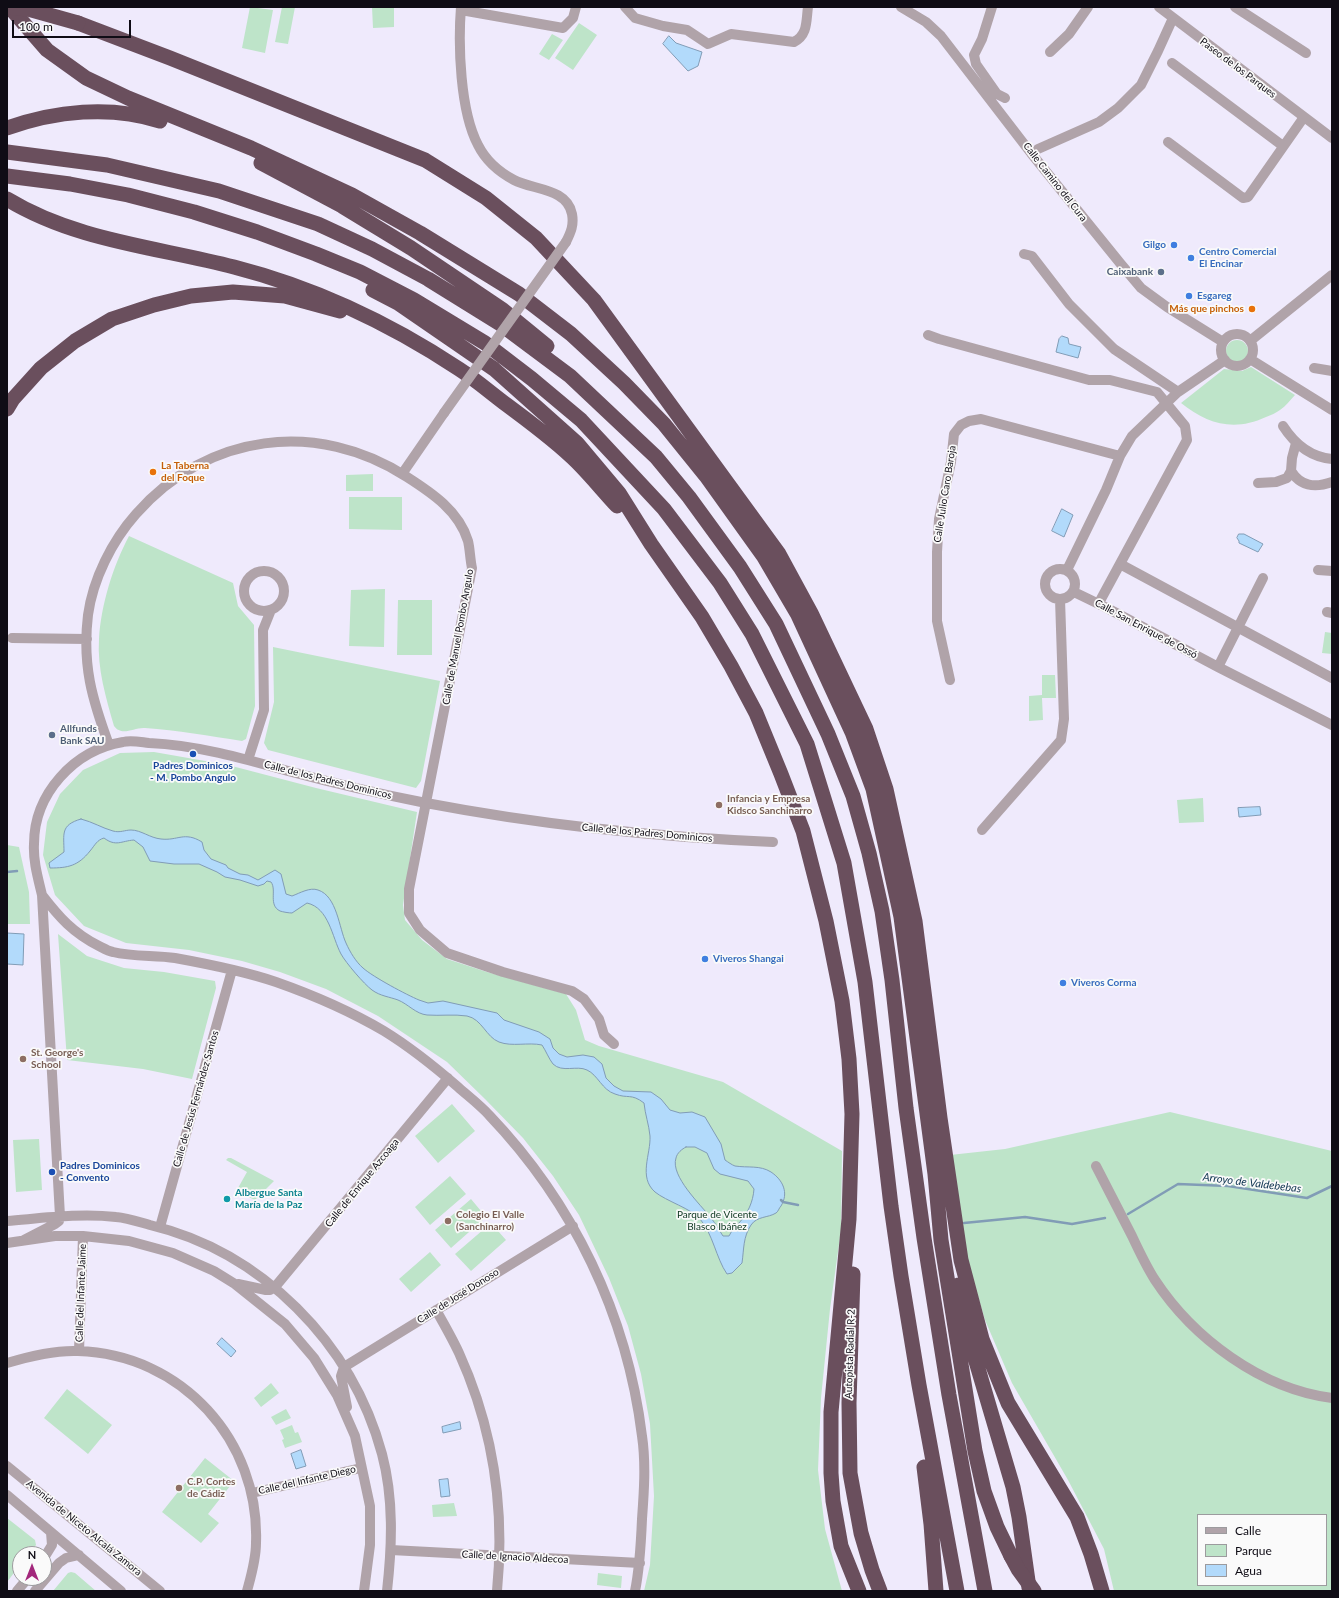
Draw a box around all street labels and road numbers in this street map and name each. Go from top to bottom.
street label: Paseo de los Parques [1198,36,1278,100]
street label: Calle Camino del Cura [1020,140,1090,224]
street label: Calle Julio Caro Baroja [931,445,959,543]
street label: Calle de Manuel Pombo Angulo [440,568,476,706]
street label: Calle San Enrique de Ossó [1093,597,1199,661]
street label: Calle de los Padres Dominicos [263,758,393,802]
street label: Calle de los Padres Dominicos [581,821,713,845]
street label: Calle de Jesús Fernández Santos [171,1029,221,1169]
street label: Calle de Enrique Azcoaga [323,1136,401,1230]
street label: Calle del Infante Jaime [73,1244,89,1342]
street label: Calle de José Donoso [415,1266,501,1326]
street label: Autopista Radial R-2 [842,1309,858,1399]
street label: Calle del Infante Diego [257,1463,357,1497]
street label: Avenida de Niceto Alcalá Zamora [24,1478,144,1578]
street label: Calle de Ignacio Aldecoa [461,1548,569,1566]

